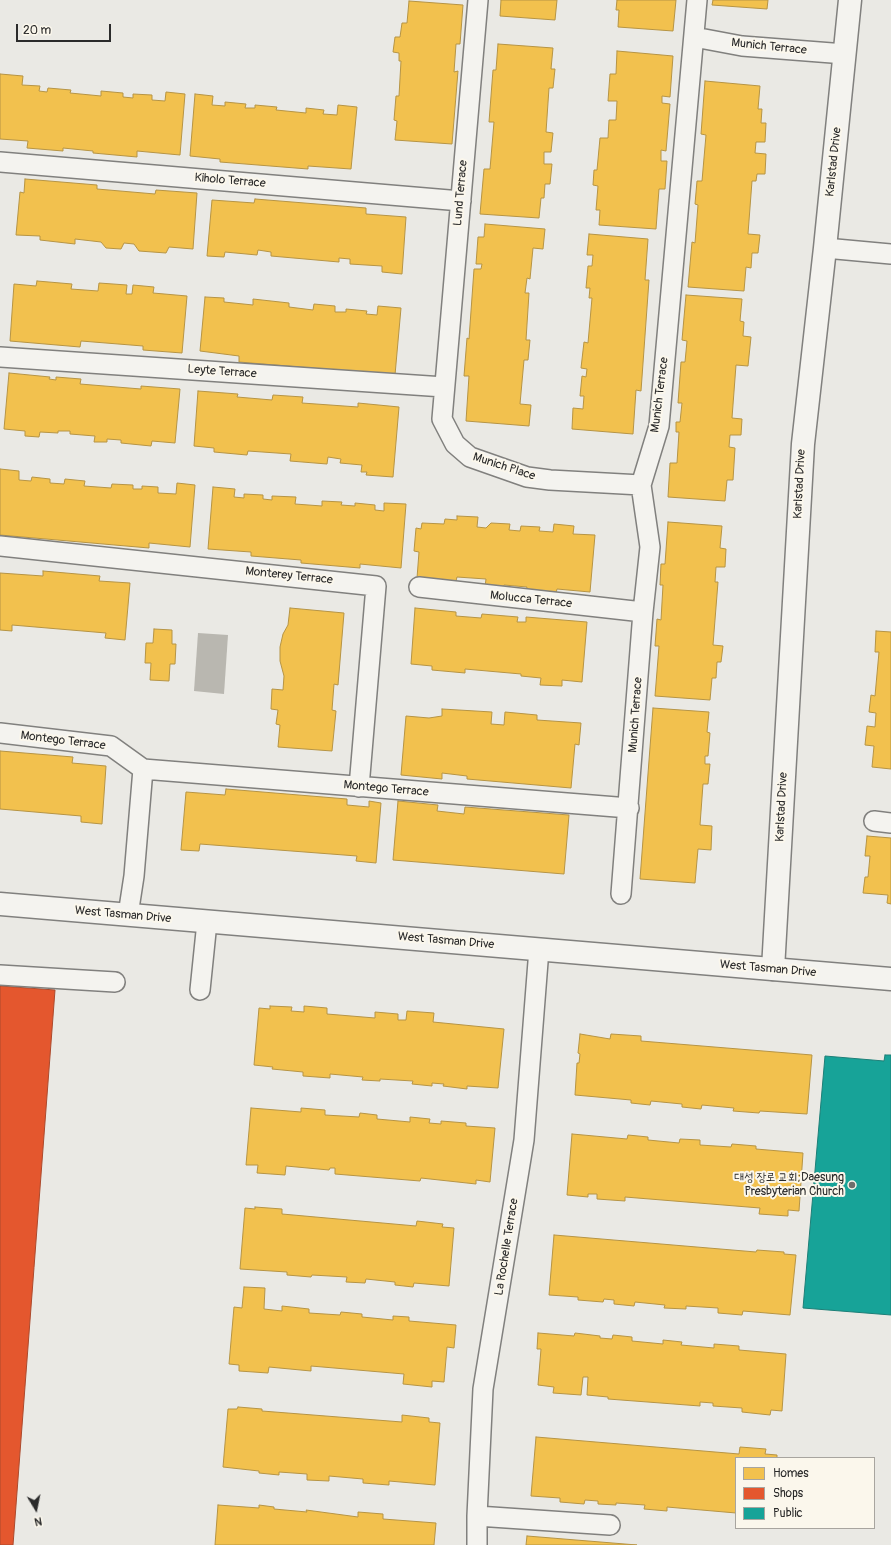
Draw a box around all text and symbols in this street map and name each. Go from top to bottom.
scale bar [18,16,113,42]
text: 20 m [23,23,51,38]
street label: Munich Terrace [730,36,808,58]
street label: Karlstad Drive [823,127,845,197]
street label: Lund Terrace [451,159,471,227]
street label: Kiholo Terrace [194,171,266,191]
street label: Munich Terrace [648,356,672,434]
street label: Leyte Terrace [187,362,257,382]
street label: Karlstad Drive [791,449,809,519]
street label: Munich Place [471,450,537,484]
street label: Monterey Terrace [244,564,334,588]
street label: Molucca Terrace [489,589,573,611]
street label: Munich Terrace [626,677,646,753]
street label: Montego Terrace [20,729,106,753]
street label: Karlstad Drive [773,772,791,842]
street label: Montego Terrace [343,778,429,800]
street label: West Tasman Drive [74,904,172,926]
street label: West Tasman Drive [397,930,495,952]
street label: West Tasman Drive [719,958,817,980]
place label: 대성 장로 교회;Daesung Presbyterian Church [735,1171,844,1199]
marker: 대성 장로 교회;Daesung Presbyterian Church [847,1180,857,1190]
street label: La Rochelle Terrace [492,1197,522,1297]
legend [735,1457,875,1529]
text: Homes [773,1466,809,1481]
text: Shops [773,1486,803,1501]
north arrow [16,1489,56,1529]
text: Public [773,1506,803,1521]
text: N [33,1514,43,1528]

